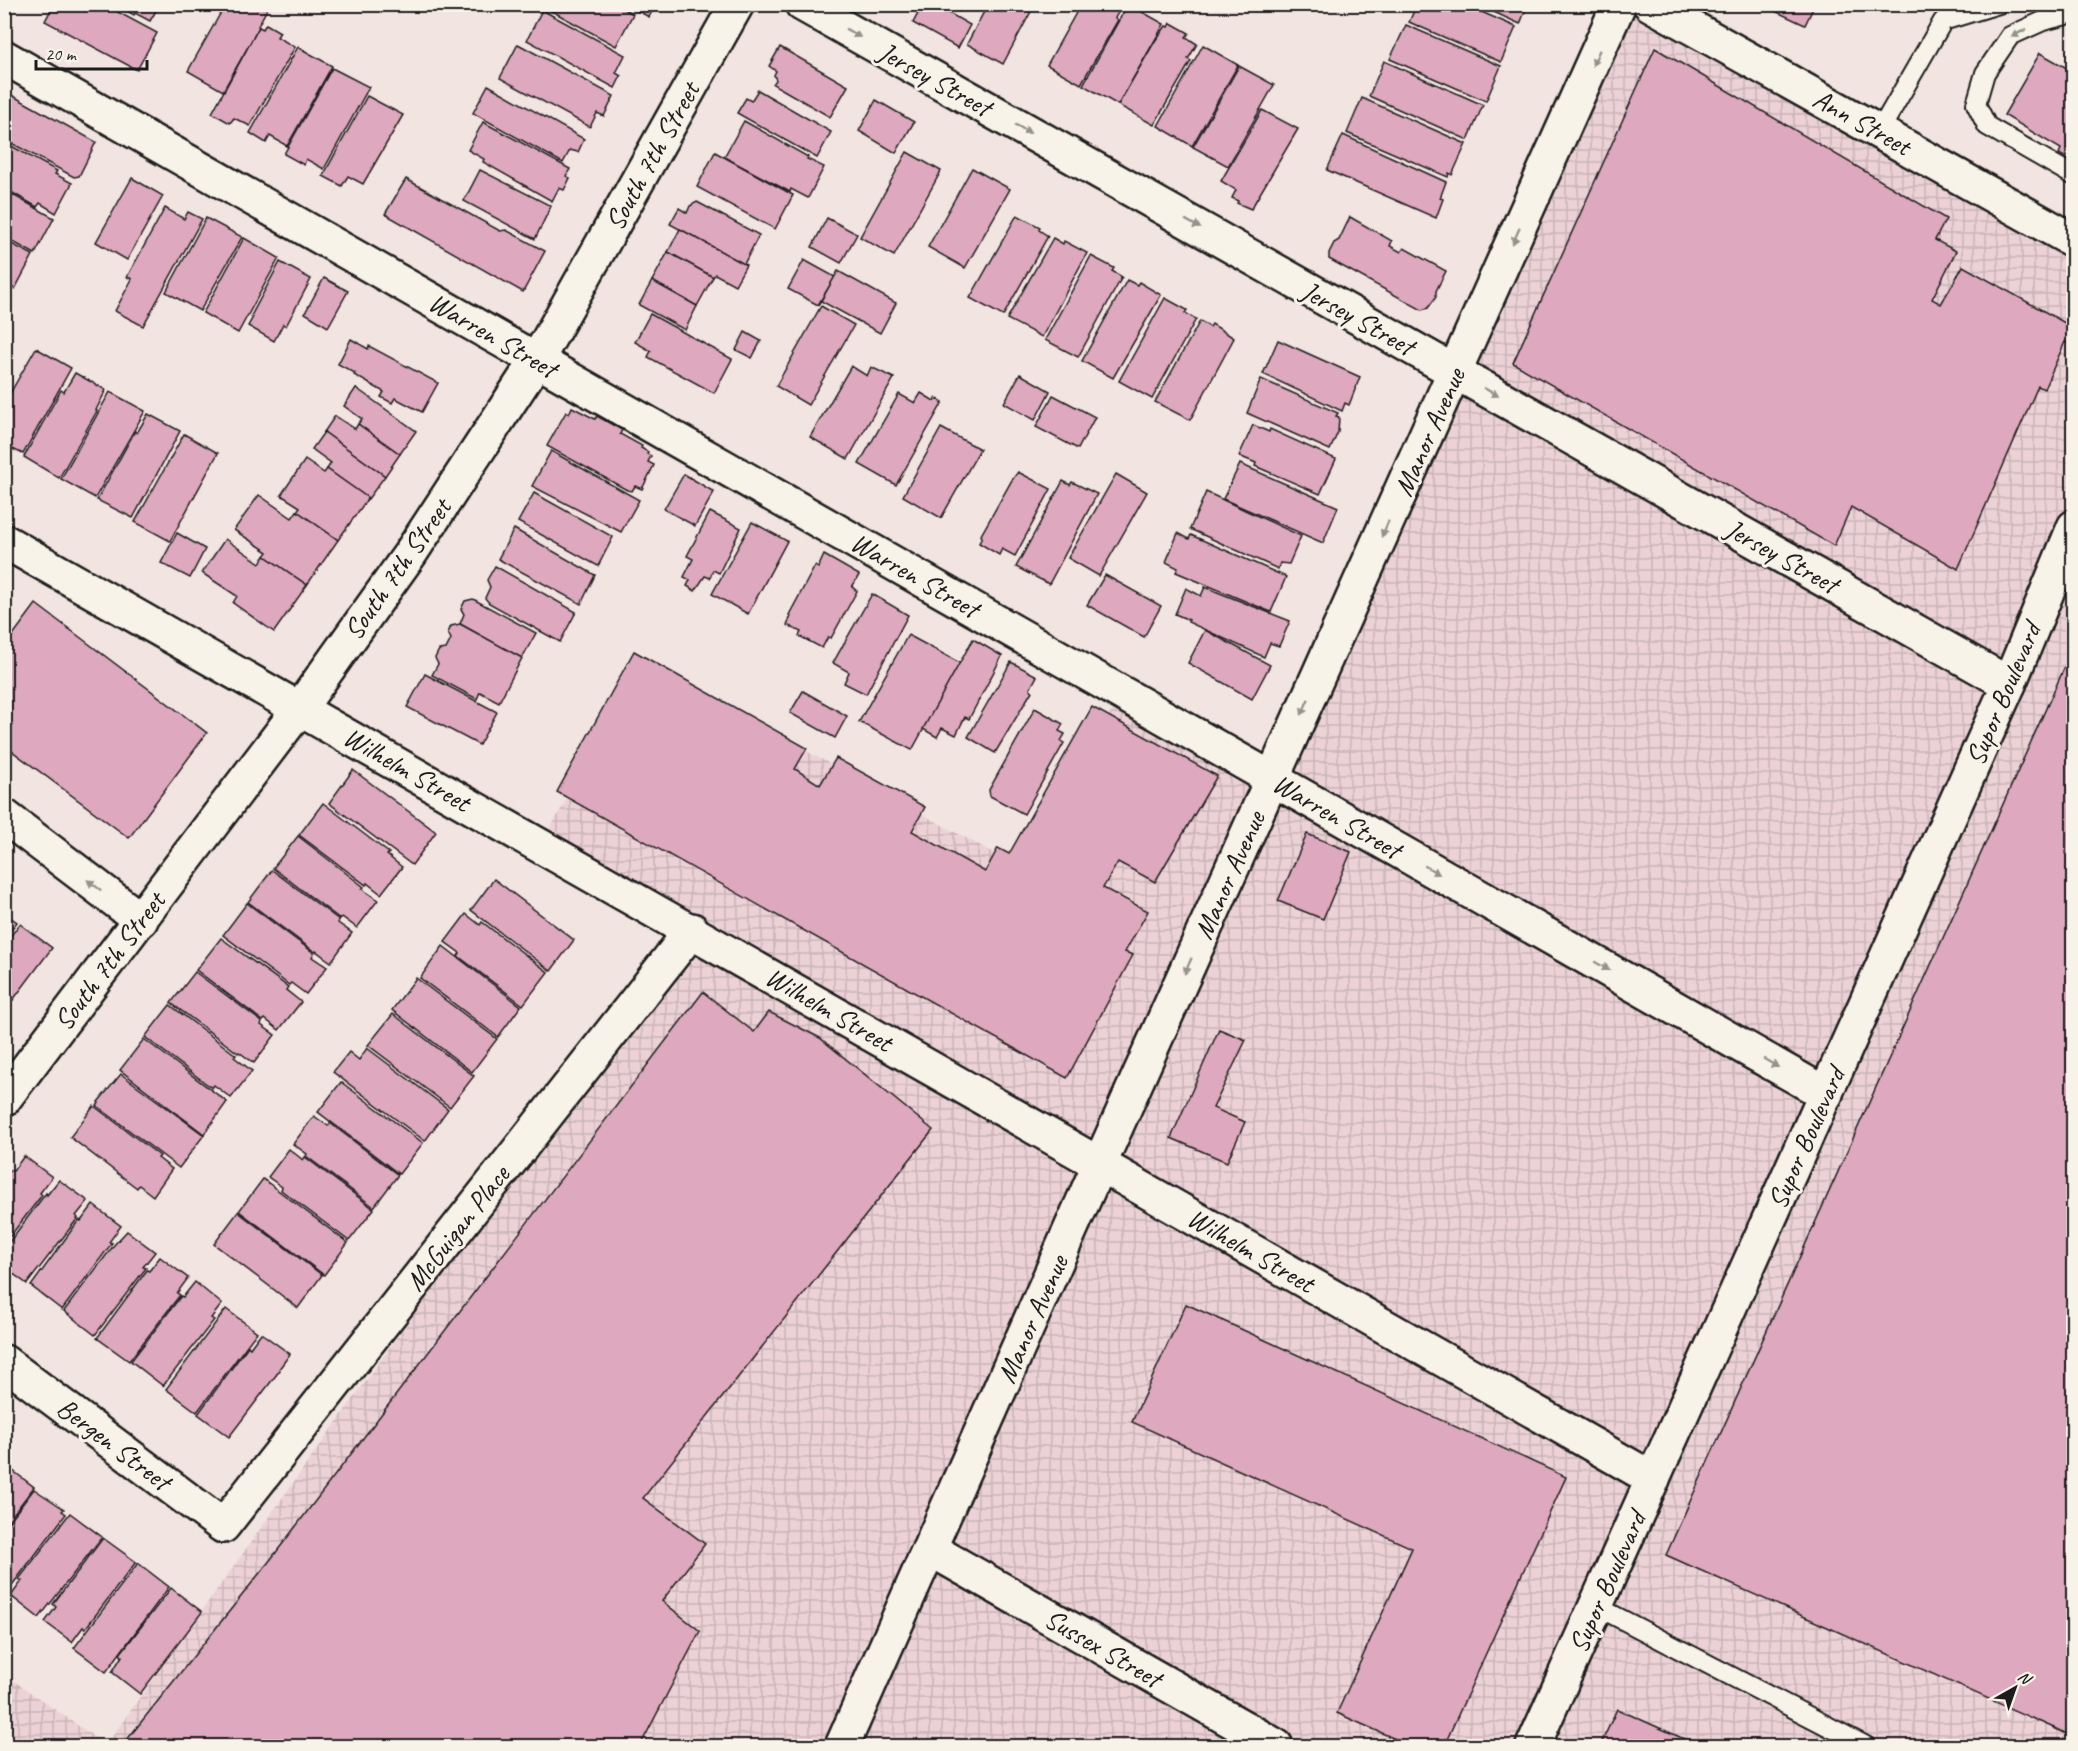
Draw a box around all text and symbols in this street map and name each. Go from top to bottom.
one-way arrow [2010,27,2028,37]
one-way arrow [844,28,861,38]
scale bar [36,33,147,71]
street label: Jersey Street [871,33,1001,126]
text: 20 m [45,43,78,65]
one-way arrow [1590,49,1600,67]
street label: South 7th Street [597,73,708,236]
street label: Ann Street [1807,81,1919,164]
one-way arrow [1014,124,1031,134]
one-way arrow [1184,219,1201,229]
one-way arrow [1512,228,1521,245]
street label: Jersey Street [1294,272,1424,365]
street label: Warren Street [423,284,566,388]
street label: Manor Avenue [1385,361,1473,501]
one-way arrow [1483,387,1500,397]
street label: South 7th Street [336,490,460,646]
street label: Jersey Street [1718,510,1848,603]
one-way arrow [1380,520,1389,538]
street label: Warren Street [845,524,988,628]
street label: Supor Boulevard [1957,614,2050,770]
one-way arrow [1300,698,1309,715]
street label: Wilhelm Street [337,719,479,821]
street label: Warren Street [1267,765,1410,869]
street label: Manor Avenue [1185,804,1273,944]
one-way arrow [1424,865,1441,875]
one-way arrow [87,879,102,891]
street label: South 7th Street [46,883,174,1037]
one-way arrow [1183,958,1193,976]
street label: Wilhelm Street [759,959,901,1061]
one-way arrow [1594,961,1611,971]
one-way arrow [1763,1057,1779,1068]
street label: Supor Boulevard [1759,1058,1854,1214]
street label: McGuigan Place [397,1157,518,1298]
street label: Wilhelm Street [1181,1200,1323,1302]
street label: Manor Avenue [988,1248,1076,1388]
street label: Bergen Street [50,1390,181,1500]
street label: Supor Boulevard [1560,1502,1655,1658]
street label: Sussex Street [1038,1601,1171,1697]
north arrow [1985,1658,2045,1718]
text: N [2014,1666,2037,1690]

